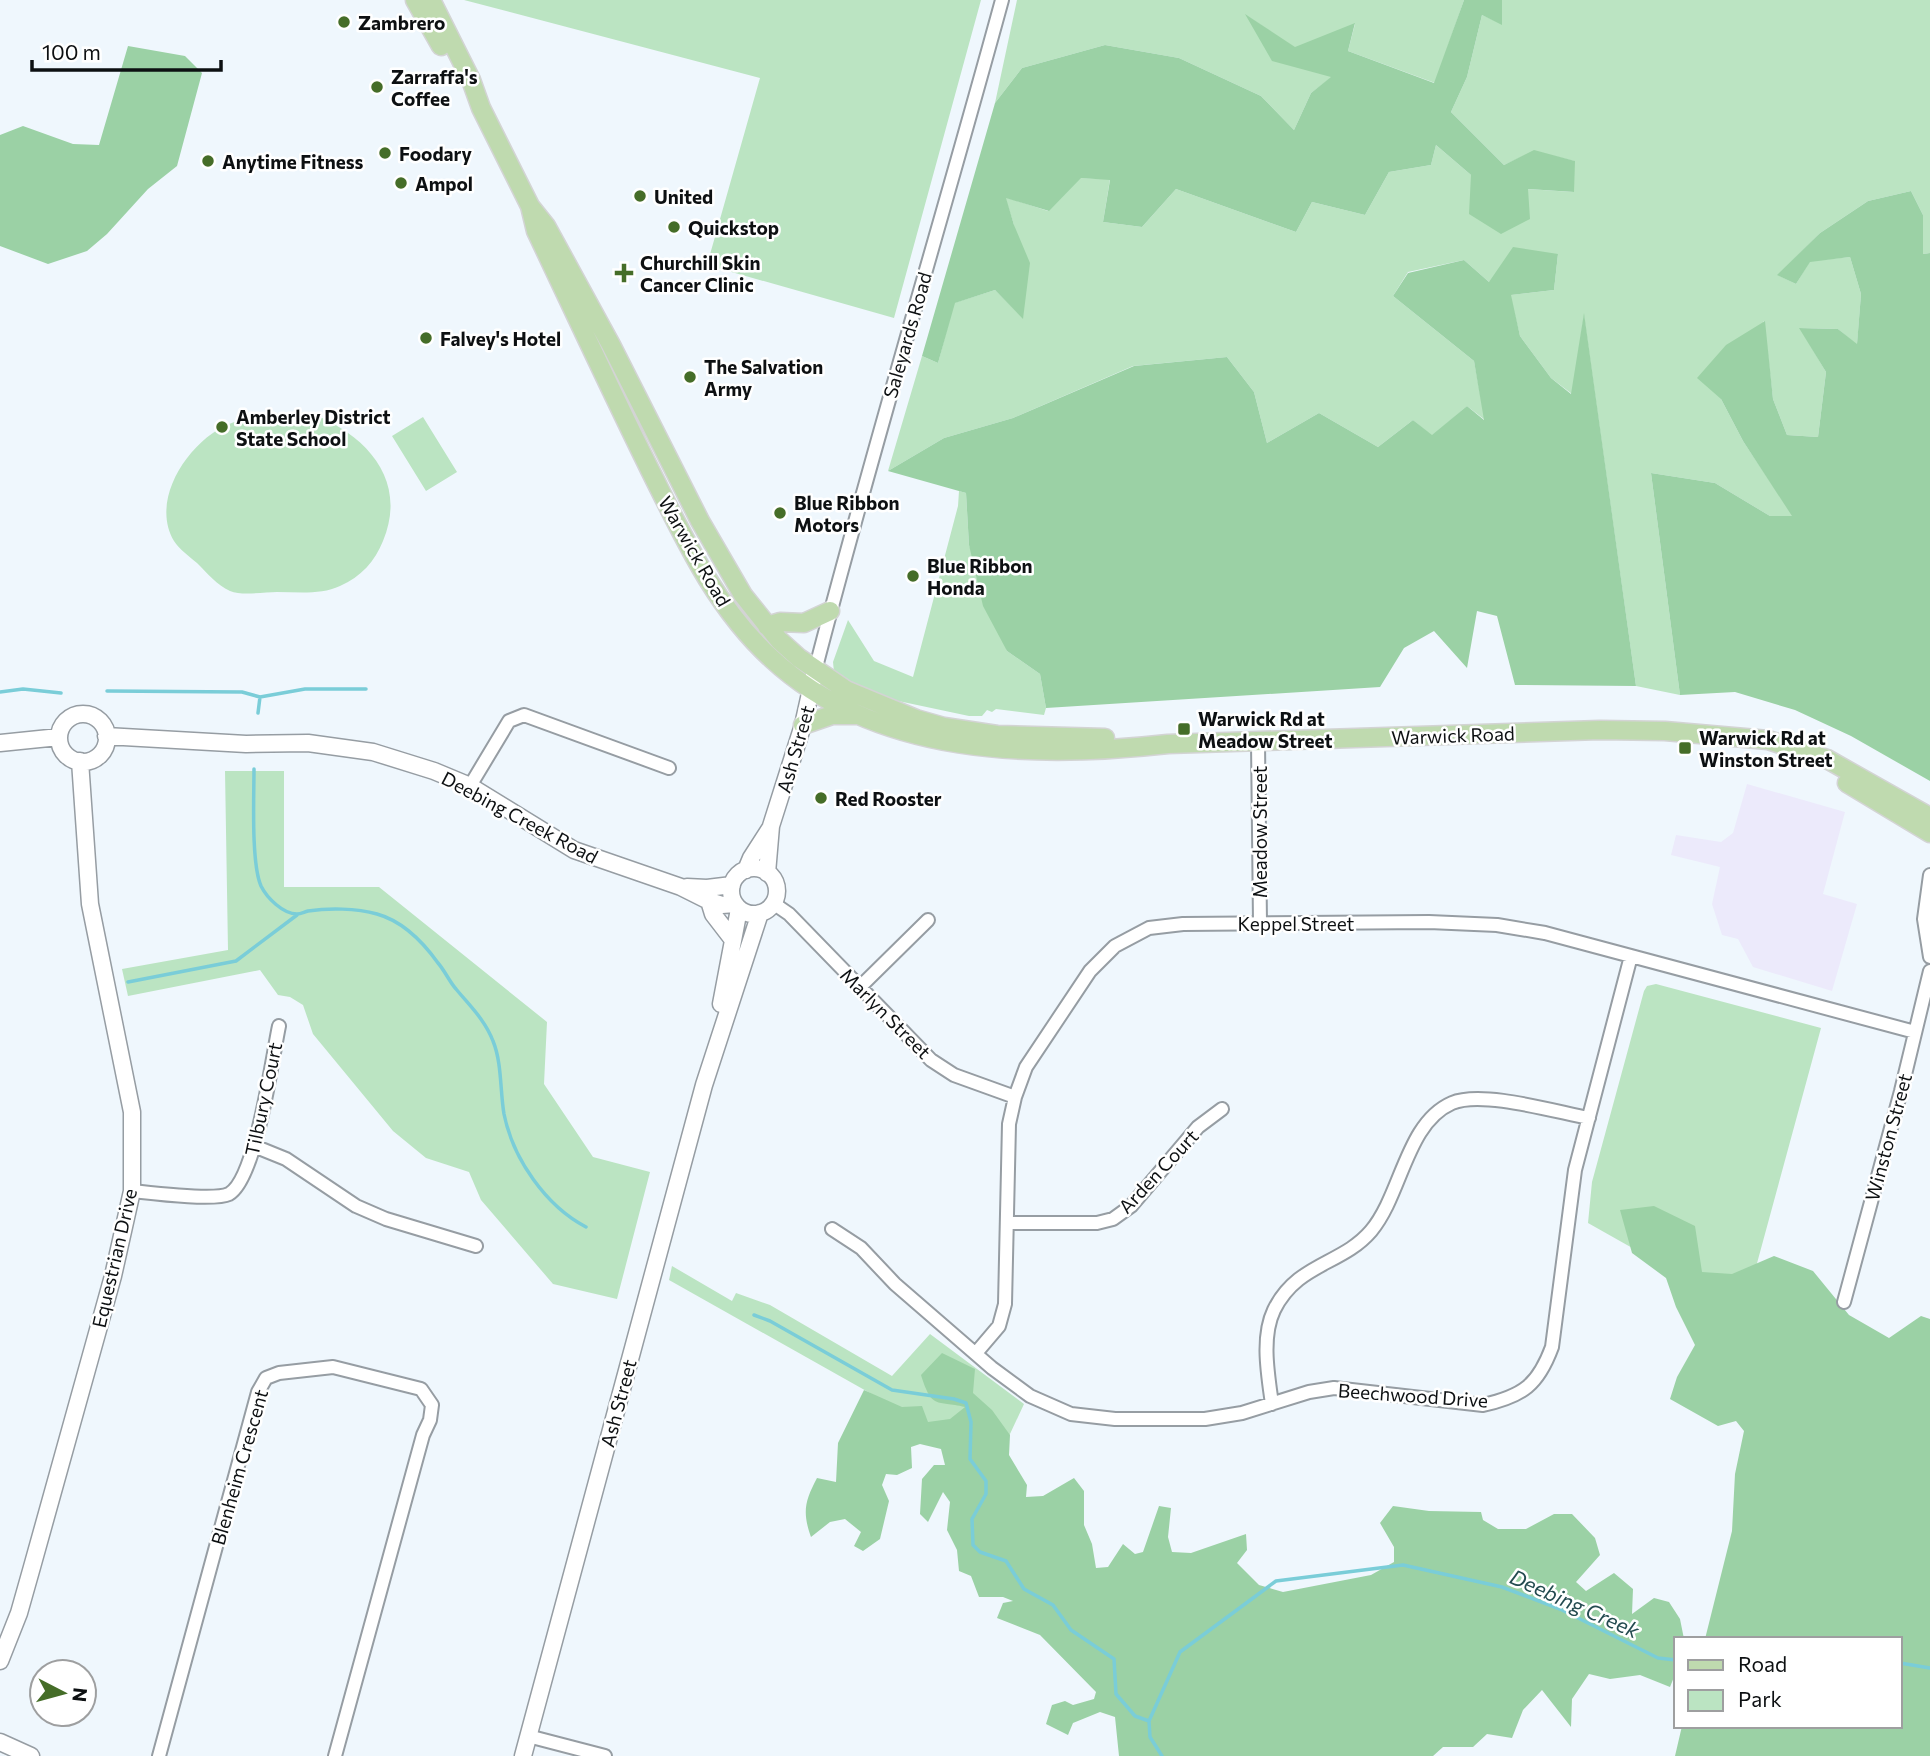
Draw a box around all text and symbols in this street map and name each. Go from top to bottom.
place label: Zambrero [358,11,445,34]
marker: Zambrero [336,14,352,30]
scale bar [32,28,220,72]
text: 100 m [42,39,101,64]
place label: Zarraffa's Coffee [391,65,478,110]
marker: Zarraffa's Coffee [369,79,385,95]
place label: Foodary [399,142,472,165]
marker: Foodary [377,145,393,161]
place label: Anytime Fitness [222,150,363,173]
marker: Anytime Fitness [200,153,216,169]
place label: Ampol [415,172,473,195]
marker: Ampol [393,175,409,191]
place label: United [654,185,713,208]
marker: United [632,188,648,204]
place label: Quickstop [688,216,779,239]
marker: Quickstop [666,219,682,235]
place label: Churchill Skin Cancer Clinic [640,251,760,296]
marker: Churchill Skin Cancer Clinic [614,263,634,283]
street label: Saleyards Road [878,269,936,401]
place label: Falvey's Hotel [440,327,561,350]
marker: Falvey's Hotel [418,330,434,346]
place label: The Salvation Army [704,355,823,400]
marker: The Salvation Army [682,369,698,385]
place label: Amberley District State School [236,405,391,450]
marker: Amberley District State School [214,419,230,435]
place label: Blue Ribbon Motors [794,491,900,536]
street label: Warwick Road [654,492,736,610]
marker: Blue Ribbon Motors [772,505,788,521]
place label: Blue Ribbon Honda [927,554,1033,599]
marker: Blue Ribbon Honda [905,568,921,584]
street label: Ash Street [772,702,819,795]
place label: Warwick Rd at Meadow Street [1198,707,1332,752]
marker: Warwick Rd at Meadow Street [1176,721,1192,737]
street label: Warwick Road [1391,721,1515,749]
place label: Warwick Rd at Winston Street [1699,726,1833,771]
marker: Warwick Rd at Winston Street [1677,740,1693,756]
street label: Meadow Street [1248,765,1271,898]
street label: Deebing Creek Road [438,766,602,868]
place label: Red Rooster [835,787,942,810]
marker: Red Rooster [813,790,829,806]
street label: Keppel Street [1238,912,1355,935]
street label: Marlyn Street [836,963,936,1063]
street label: Tilbury Court [240,1040,286,1158]
street label: Winston Street [1860,1071,1916,1203]
street label: Arden Court [1113,1124,1203,1218]
street label: Equestrian Drive [87,1186,141,1330]
street label: Ash Street [595,1356,641,1449]
street label: Beechwood Drive [1337,1378,1489,1412]
street label: Blenheim Crescent [206,1386,272,1548]
water label: Deebing Creek [1507,1563,1644,1643]
legend [1674,1637,1902,1728]
text: Road [1738,1651,1787,1676]
north arrow [28,1658,98,1728]
text: Park [1738,1686,1782,1711]
text: N [68,1687,93,1703]

